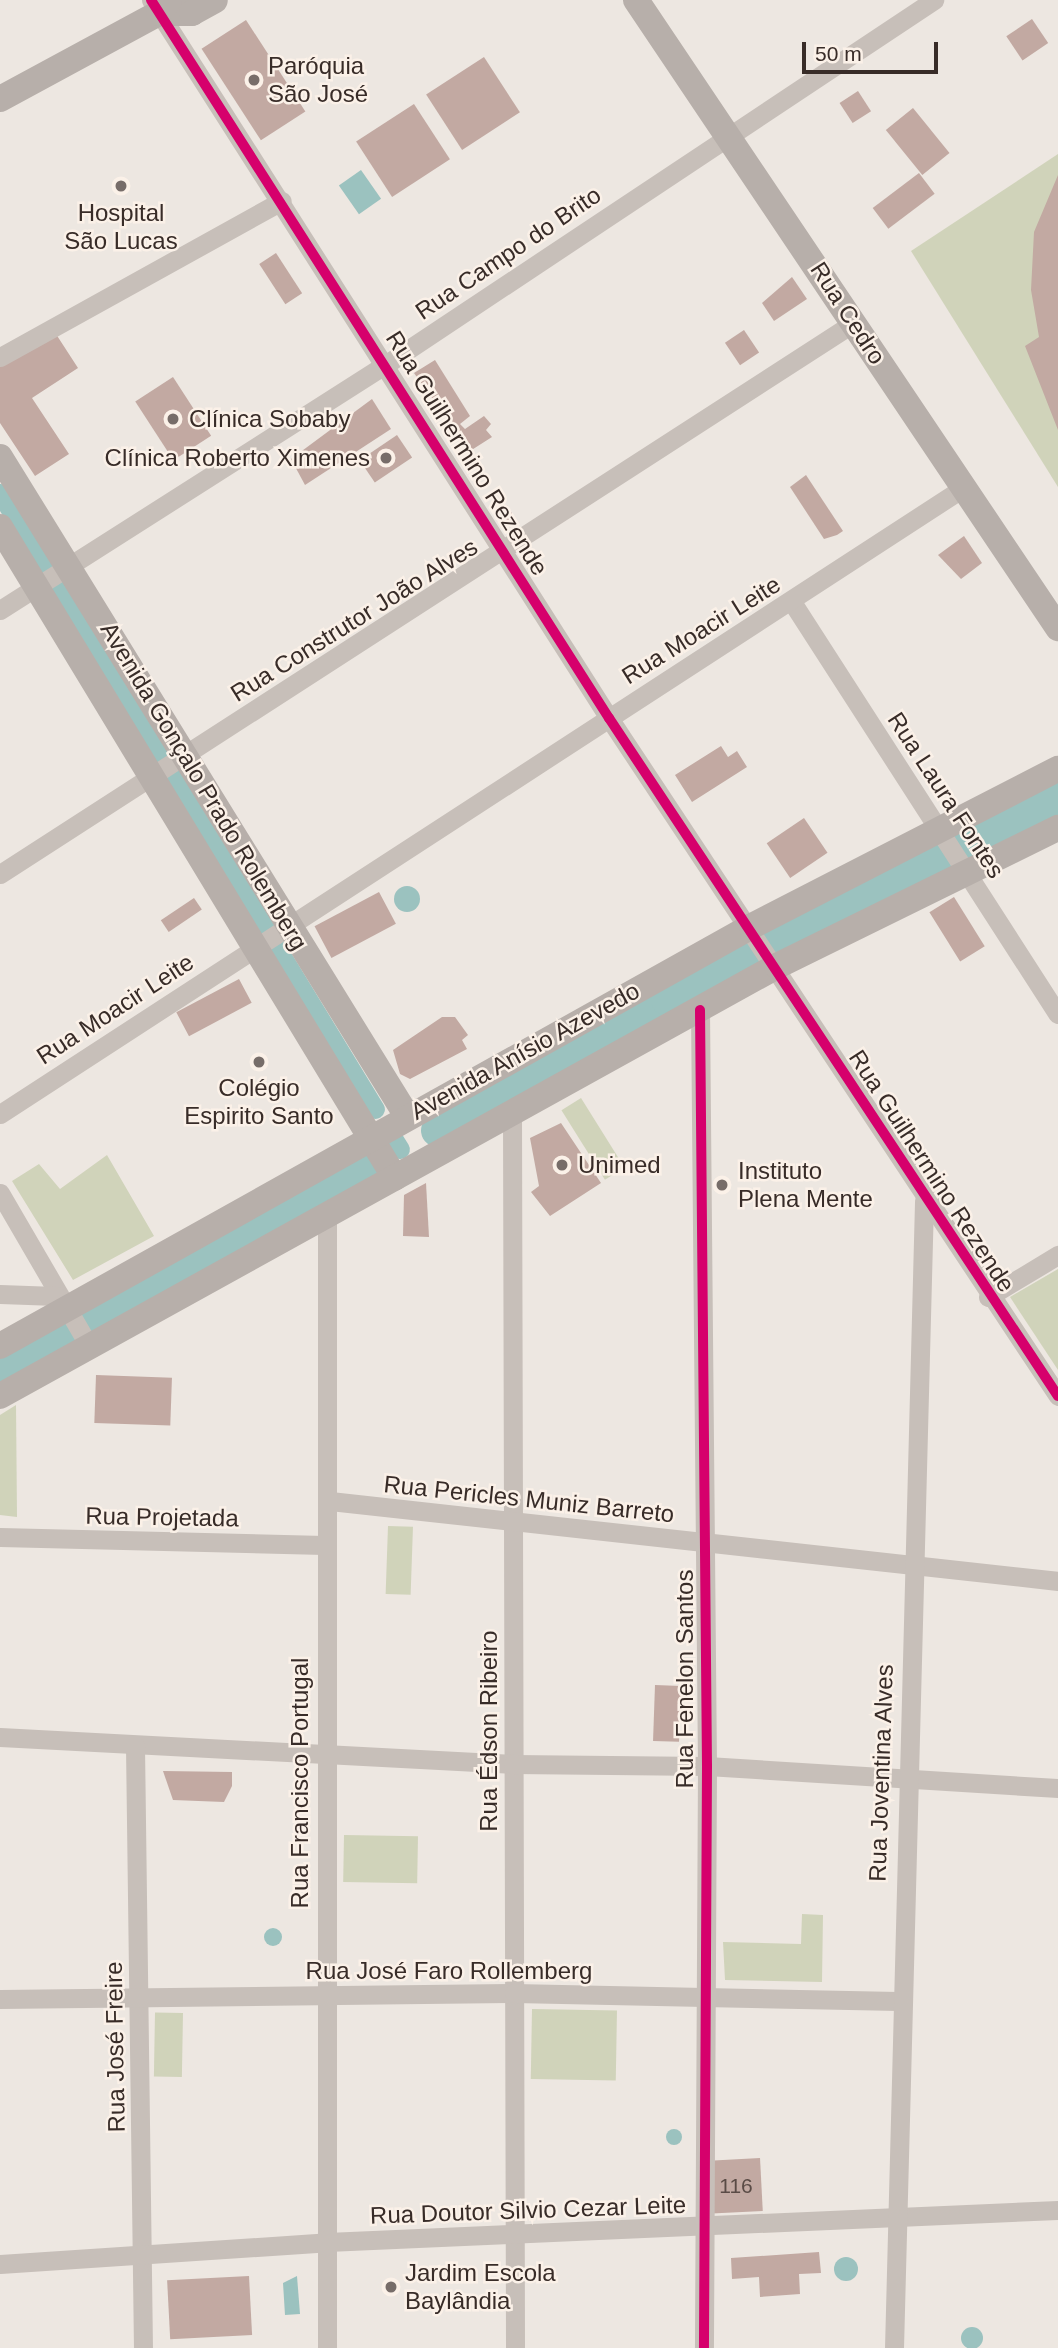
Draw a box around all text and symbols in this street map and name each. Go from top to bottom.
scale bar [806,28,942,72]
text: 50 m [815,42,862,65]
place label: Paróquia São José [268,52,368,108]
marker: Paróquia São José [246,72,262,88]
marker: Hospital São Lucas [111,176,131,196]
street label: Rua Campo do Brito [410,180,606,326]
place label: Hospital São Lucas [64,199,178,255]
street label: Rua Cedro [804,256,892,370]
street label: Rua Guilhermino Rezende [380,325,554,581]
place label: Clínica Sobaby [189,405,350,433]
marker: Clínica Sobaby [163,409,183,429]
place label: Clínica Roberto Ximenes [105,444,370,472]
marker: Clínica Roberto Ximenes [376,448,396,468]
street label: Rua Construtor João Alves [225,532,483,708]
street label: Rua Moacir Leite [616,570,786,690]
street label: Avenida Gonçalo Prado Rolemberg [95,617,313,955]
street label: Rua Laura Fontes [882,707,1010,883]
street label: Rua Moacir Leite [31,948,199,1070]
street label: Avenida Anísio Azevedo [404,975,646,1127]
street label: Rua Guilhermino Rezende [843,1045,1021,1297]
marker: Colégio Espirito Santo [251,1054,267,1070]
place label: Colégio Espirito Santo [184,1074,334,1130]
place label: Unimed [578,1151,661,1179]
marker: Unimed [552,1155,572,1175]
place label: Instituto Plena Mente [738,1157,873,1213]
marker: Instituto Plena Mente [712,1175,732,1195]
street label: Rua Pericles Muniz Barreto [382,1469,676,1529]
street label: Rua Projetada [85,1501,239,1533]
street label: Rua Fenelon Santos [671,1570,699,1788]
street label: Rua Édson Ribeiro [475,1630,503,1832]
street label: Rua Francisco Portugal [286,1658,314,1908]
street label: Rua Joventina Alves [863,1663,899,1883]
street label: Rua José Faro Rollemberg [306,1957,592,1985]
street label: Rua José Freire [99,1961,131,2133]
house number: 116 [719,2173,753,2199]
street label: Rua Doutor Silvio Cezar Leite [370,2190,686,2230]
place label: Jardim Escola Baylândia [405,2259,556,2315]
marker: Jardim Escola Baylândia [383,2279,399,2295]

